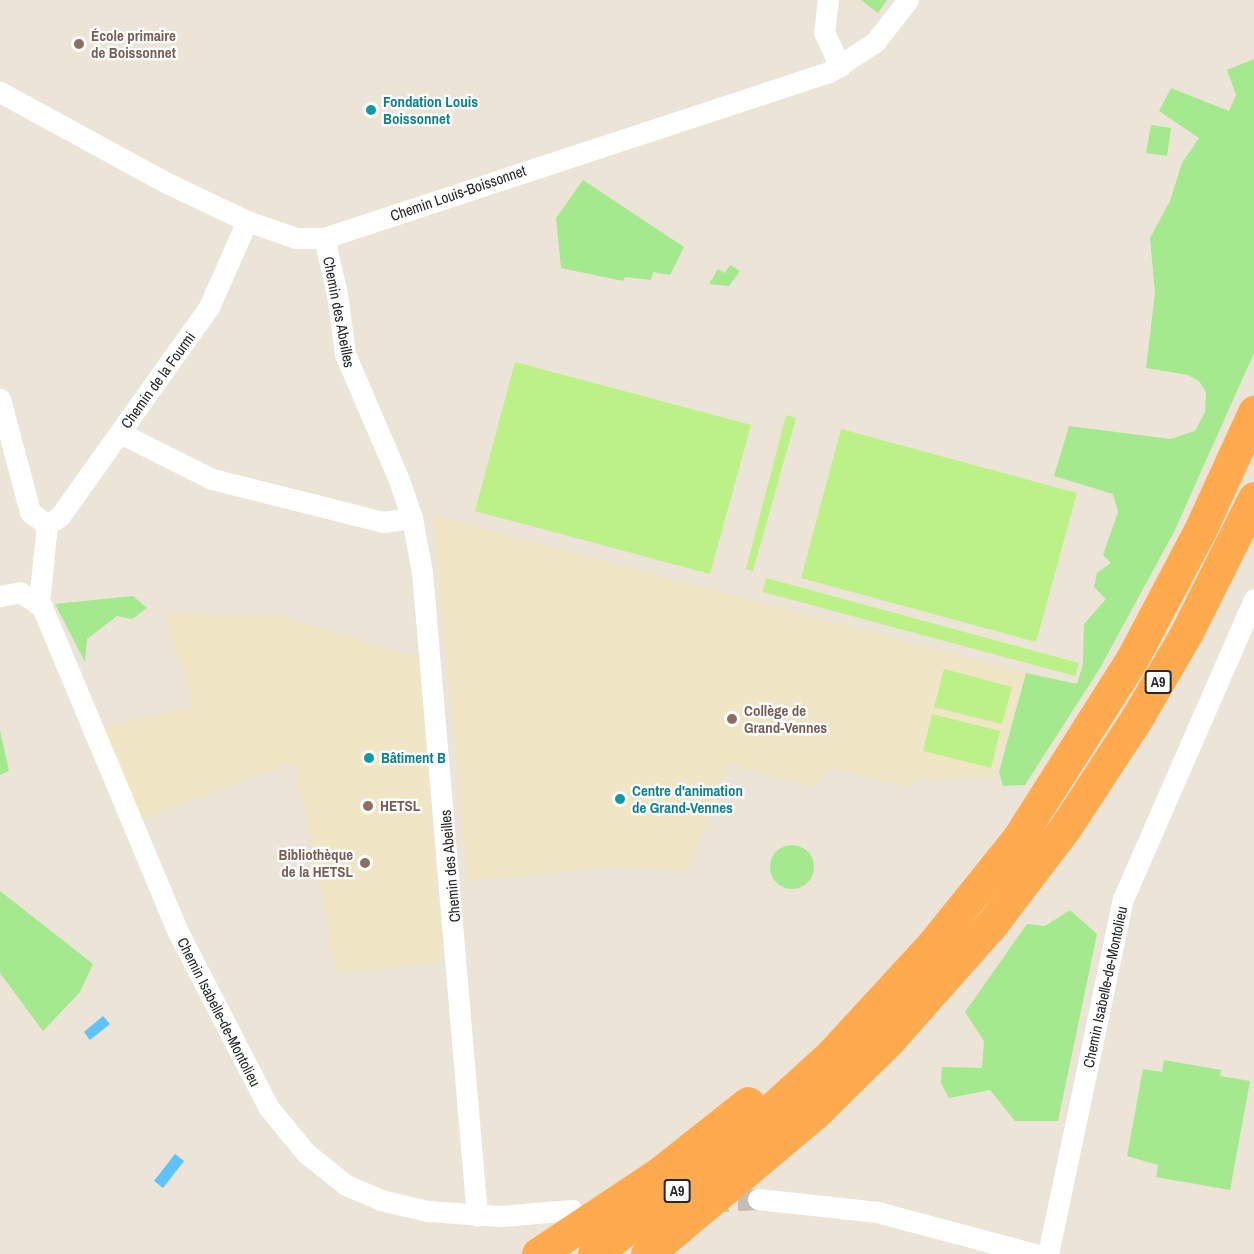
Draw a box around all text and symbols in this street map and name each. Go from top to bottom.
place label: École primaire de Boissonnet [91,26,176,61]
marker: École primaire de Boissonnet [72,37,86,51]
place label: Fondation Louis Boissonnet [383,92,478,127]
marker: Fondation Louis Boissonnet [364,103,378,117]
street label: Chemin Louis-Boissonnet [388,161,528,225]
street label: Chemin des Abeilles [319,255,359,369]
street label: Chemin de la Fourmi [117,328,199,432]
road number: A9 [1144,671,1172,693]
place label: Collège de Grand-Vennes [744,701,827,736]
marker: Collège de Grand-Vennes [725,712,739,726]
place label: Bâtiment B [381,749,446,767]
marker: Bâtiment B [362,751,376,765]
place label: Centre d'animation de Grand-Vennes [632,781,743,816]
marker: Centre d'animation de Grand-Vennes [613,792,627,806]
place label: HETSL [380,797,420,815]
marker: HETSL [361,799,375,813]
street label: Chemin des Abeilles [436,809,464,923]
place label: Bibliothèque de la HETSL [279,845,353,880]
marker: Bibliothèque de la HETSL [358,856,372,870]
street label: Chemin Isabelle-de-Montolieu [1079,905,1131,1069]
street label: Chemin Isabelle-de-Montolieu [174,935,264,1089]
road number: A9 [664,1180,690,1202]

